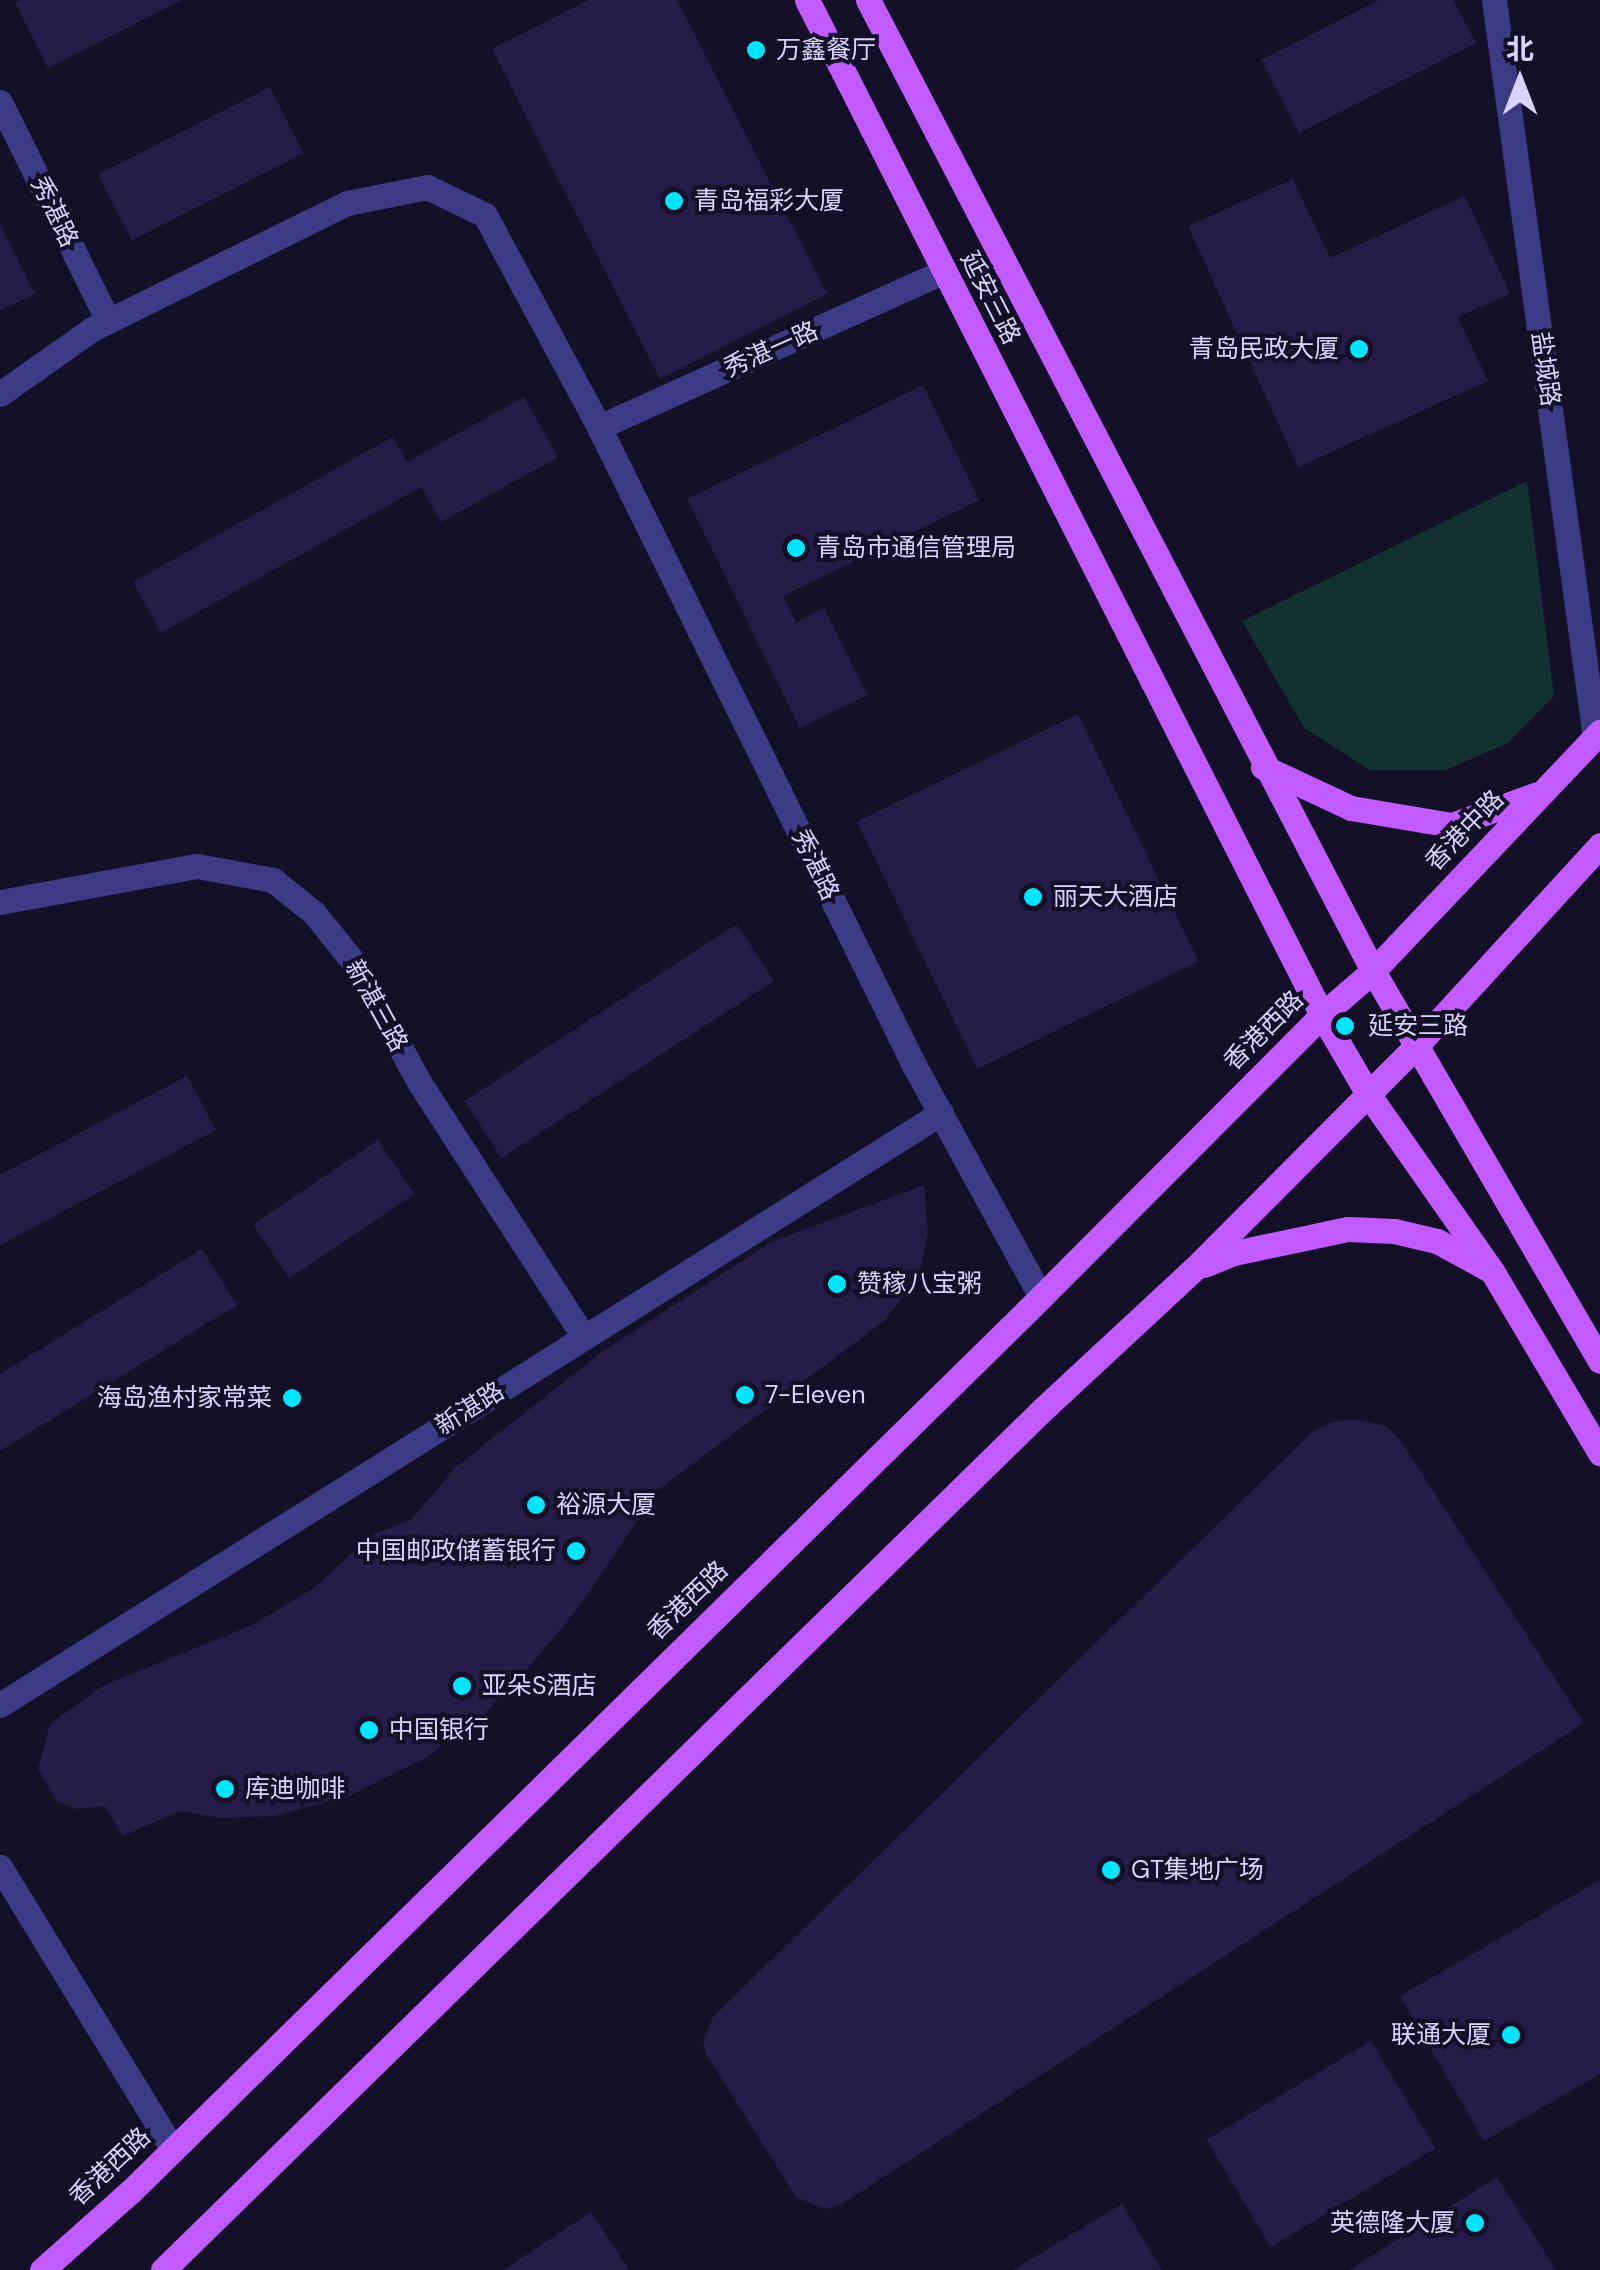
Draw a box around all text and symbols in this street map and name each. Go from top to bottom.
north arrow [1470,30,1570,130]
text: 北 [1506,31,1534,68]
place label: 万鑫餐厅 [776,35,876,65]
marker: 万鑫餐厅 [745,39,767,61]
street label: 秀湛路 [24,172,84,252]
place label: 青岛福彩大厦 [694,186,844,216]
marker: 青岛福彩大厦 [663,190,685,212]
street label: 延安三路 [954,247,1026,349]
street label: 秀湛一路 [719,316,823,384]
street label: 盐城路 [1525,330,1565,408]
place label: 青岛民政大厦 [1189,334,1339,364]
marker: 青岛民政大厦 [1348,338,1370,360]
place label: 青岛市通信管理局 [816,533,1016,563]
marker: 青岛市通信管理局 [785,537,807,559]
street label: 香港中路 [1419,785,1511,877]
street label: 秀湛路 [785,825,845,905]
place label: 丽天大酒店 [1053,882,1178,912]
marker: 丽天大酒店 [1022,886,1044,908]
street label: 新湛三路 [339,955,413,1057]
street label: 香港西路 [1218,985,1310,1077]
place label: 延安三路 [1368,1011,1468,1041]
marker: 延安三路 [1332,1013,1358,1039]
place label: 赞稼八宝粥 [857,1269,982,1299]
marker: 赞稼八宝粥 [826,1273,848,1295]
street label: 新湛路 [430,1376,510,1442]
place label: 7-Eleven [765,1380,866,1410]
place label: 海岛渔村家常菜 [97,1383,272,1413]
marker: 7-Eleven [734,1384,756,1406]
marker: 海岛渔村家常菜 [281,1387,303,1409]
place label: 裕源大厦 [556,1490,656,1520]
marker: 裕源大厦 [525,1494,547,1516]
place label: 中国邮政储蓄银行 [356,1536,556,1566]
marker: 中国邮政储蓄银行 [565,1540,587,1562]
street label: 香港西路 [642,1555,734,1647]
place label: 亚朵S酒店 [482,1671,596,1701]
marker: 亚朵S酒店 [451,1675,473,1697]
place label: 中国银行 [389,1715,489,1745]
marker: 中国银行 [358,1719,380,1741]
place label: 库迪咖啡 [245,1774,345,1804]
marker: 库迪咖啡 [214,1778,236,1800]
place label: GT集地广场 [1131,1855,1264,1885]
marker: GT集地广场 [1100,1859,1122,1881]
place label: 联通大厦 [1391,2020,1491,2050]
marker: 联通大厦 [1500,2024,1522,2046]
street label: 香港西路 [63,2122,157,2212]
place label: 英德隆大厦 [1330,2208,1455,2238]
marker: 英德隆大厦 [1464,2212,1486,2234]

